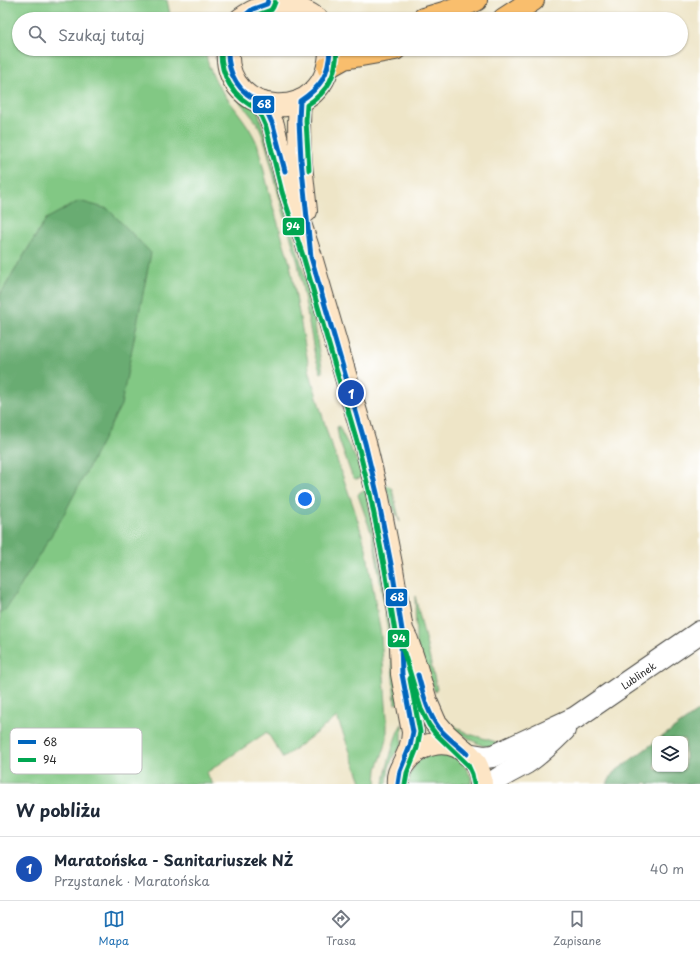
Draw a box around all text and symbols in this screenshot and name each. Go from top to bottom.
search box [12,12,688,56]
icon: search [26,23,48,45]
text: Szukaj tutaj [58,23,145,46]
line badge: 68 [252,95,275,114]
text: 68 [257,95,271,112]
line badge: 94 [282,217,305,236]
text: 94 [286,217,301,234]
pin: 1 [338,378,364,408]
your location [295,489,315,509]
line badge: 68 [385,588,408,607]
text: 68 [390,588,404,605]
line badge: 94 [387,629,410,648]
text: 94 [392,629,407,646]
street label: Lublinek [617,657,658,692]
legend [10,728,142,774]
text: 68 [43,733,58,750]
map controls [652,736,688,772]
button: layers [652,736,688,772]
text: 94 [43,751,57,768]
text: W pobliżu [16,797,101,823]
text: Maratońska - Sanitariuszek NŻ [54,848,293,871]
text: 1 [26,859,32,878]
text: 40 m [650,859,684,878]
text: Przystanek · Maratońska [54,871,210,890]
tab: Mapa [99,908,129,949]
tab: Trasa [326,908,356,949]
tab: Zapisane [553,908,601,949]

